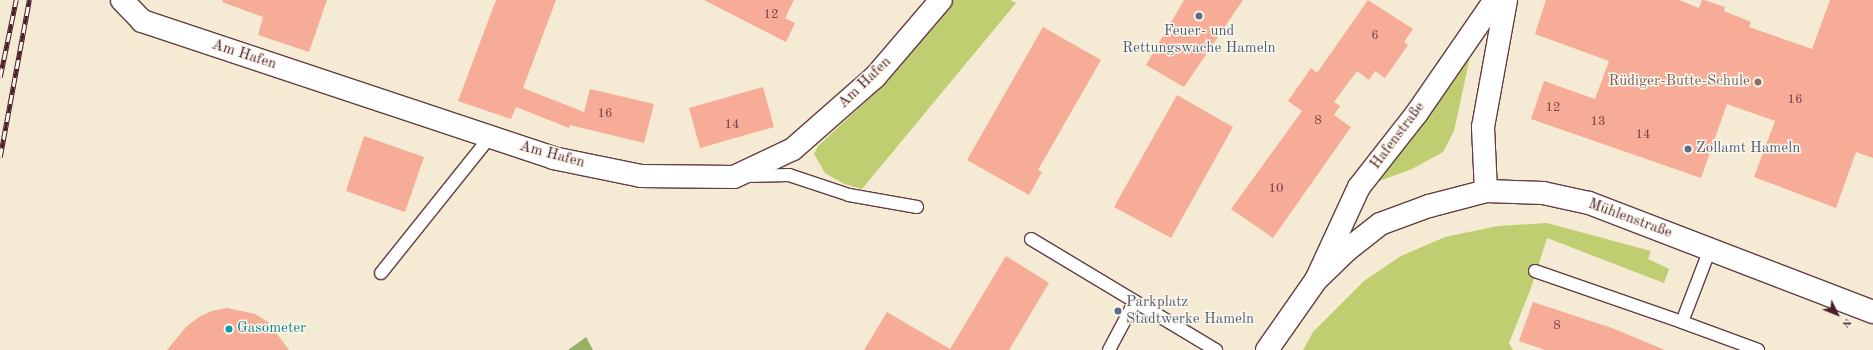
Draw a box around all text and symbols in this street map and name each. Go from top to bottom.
house number: 12 [763,7,779,23]
marker: Feuer- und Rettungswache Hameln [1194,11,1204,21]
place label: Feuer- und Rettungswache Hameln [1122,22,1276,57]
house number: 6 [1371,28,1379,44]
street label: Am Hafen [209,36,279,74]
street label: Am Hafen [835,53,895,113]
place label: Rüdiger-Butte-Schule [1608,73,1750,91]
marker: Rüdiger-Butte-Schule [1753,77,1763,87]
house number: 16 [1787,92,1803,108]
street label: Hafenstraße [1367,99,1429,173]
house number: 12 [1545,100,1561,116]
house number: 16 [597,106,613,122]
house number: 8 [1314,113,1322,129]
house number: 13 [1590,114,1606,130]
house number: 14 [724,117,740,133]
house number: 14 [1635,127,1651,143]
street label: Am Hafen [517,138,587,172]
place label: Zollamt Hameln [1696,140,1800,158]
marker: Zollamt Hameln [1683,144,1693,154]
house number: 10 [1268,181,1284,197]
street label: Mühlenstraße [1586,196,1674,242]
place label: Parkplatz Stadtwerke Hameln [1126,293,1254,328]
north arrow [1817,294,1857,334]
marker: Parkplatz Stadtwerke Hameln [1113,306,1123,316]
text: N [1839,316,1853,329]
house number: 8 [1553,318,1561,334]
place label: Gasometer [237,320,306,338]
marker: Gasometer [224,324,234,334]

